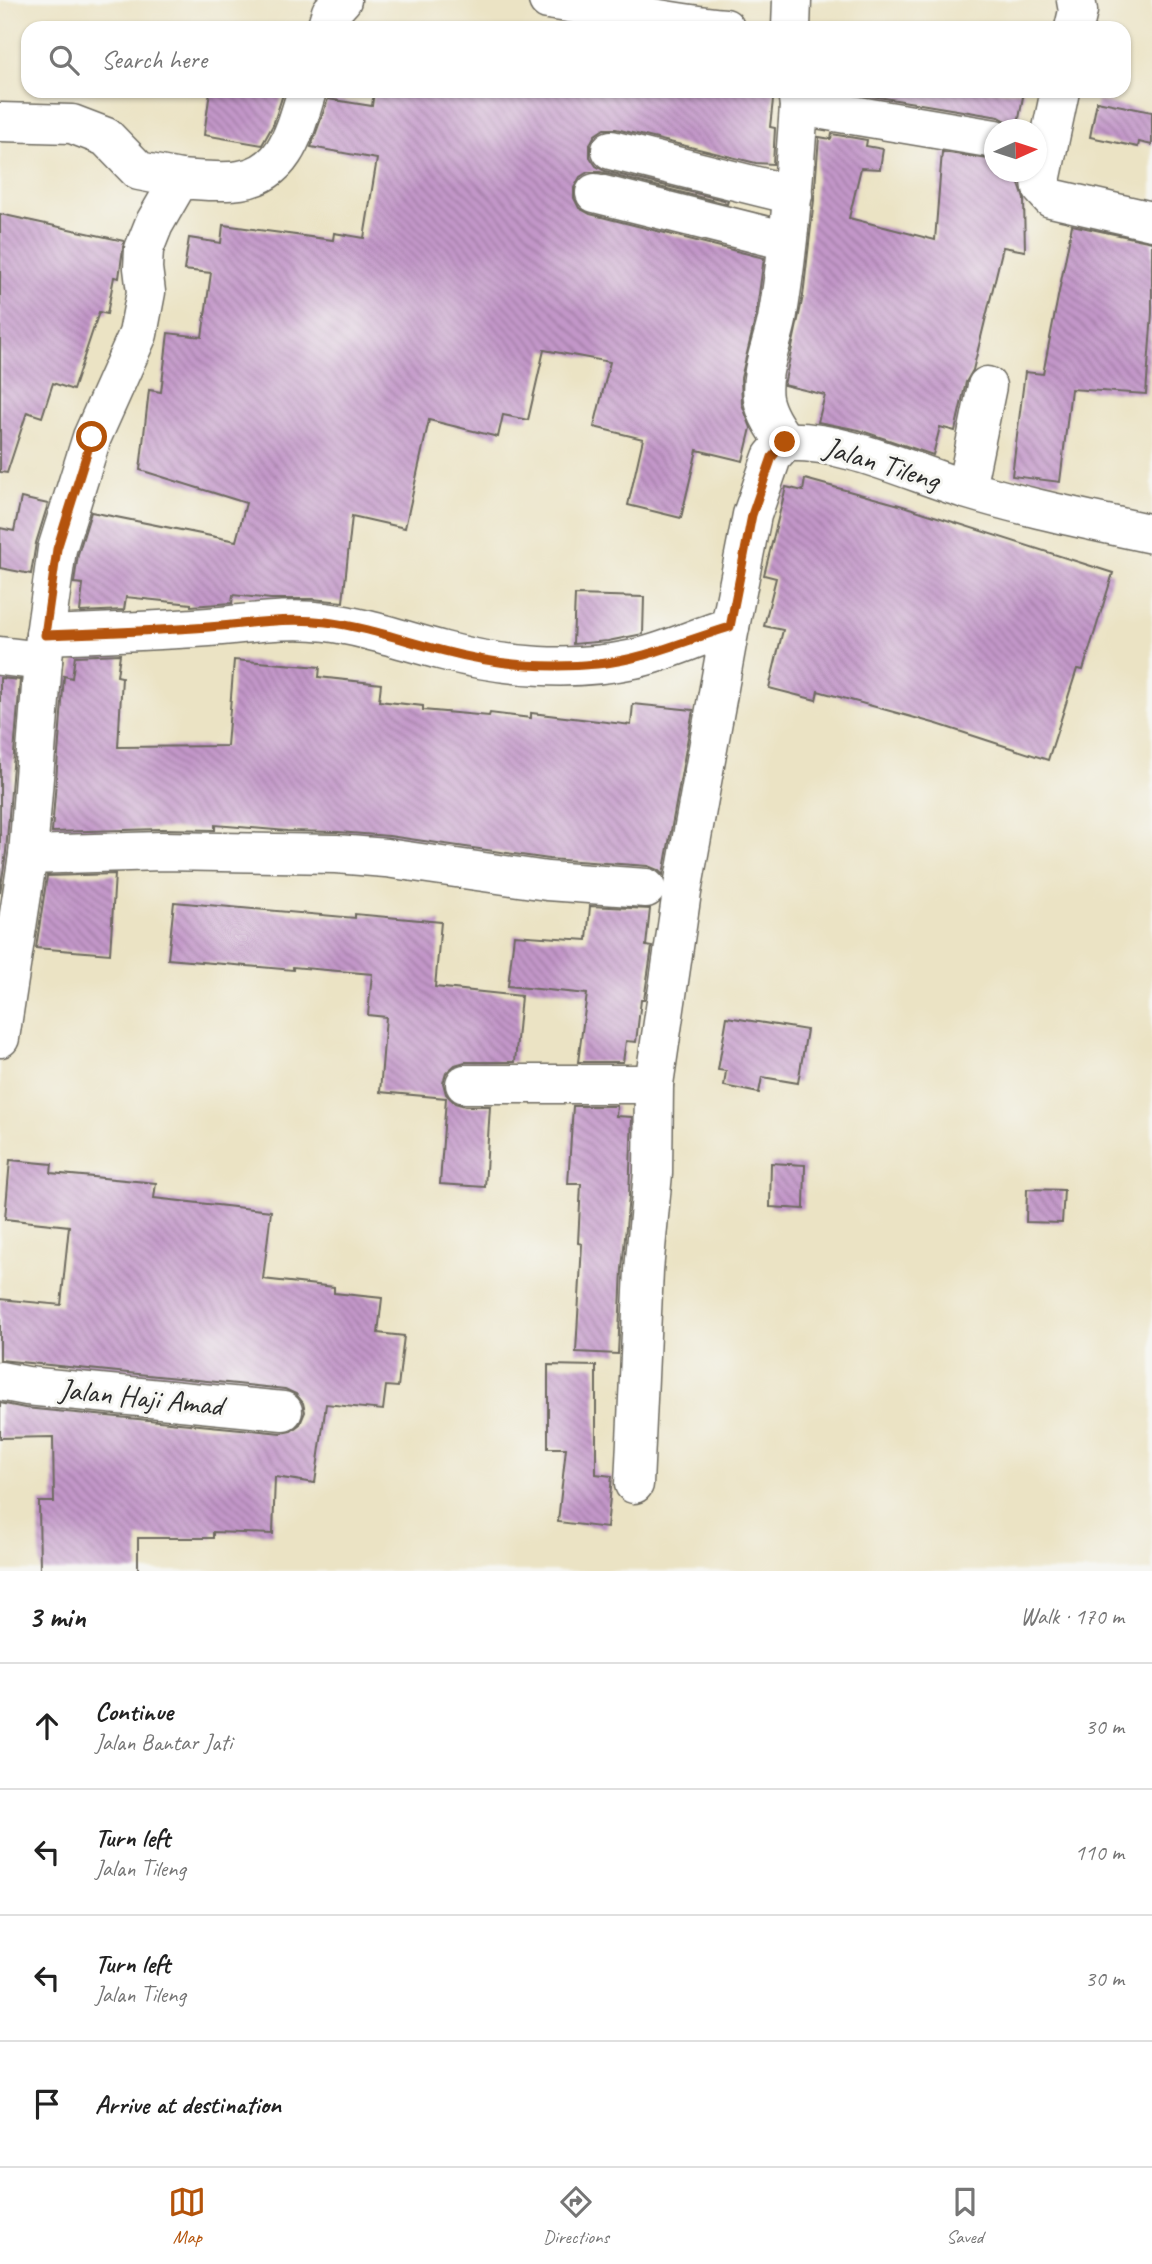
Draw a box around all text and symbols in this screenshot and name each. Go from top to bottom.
search box [21,21,1131,98]
icon: search [45,41,83,79]
text: Search here [101,43,207,76]
north arrow [984,119,1047,182]
route start [76,421,107,452]
route end [769,426,800,457]
street label: Jalan Tileng [818,427,946,499]
street label: Jalan Haji Amad [56,1369,229,1425]
text: 3 min [28,1598,85,1636]
text: Walk · 170 m [1020,1602,1124,1631]
text: Continue [95,1695,173,1728]
icon: ahead [28,1707,66,1745]
text: 30 m [1085,1712,1124,1741]
text: Jalan Bantar Jati [95,1728,232,1757]
text: Turn left [95,1821,170,1854]
icon: left [28,1833,66,1871]
text: 110 m [1075,1838,1124,1867]
text: Jalan Tileng [95,1854,186,1883]
text: Turn left [95,1947,170,1980]
icon: left [28,1959,66,1997]
text: 30 m [1085,1964,1124,1993]
text: Jalan Tileng [95,1980,186,2009]
icon: arrive [28,2085,66,2123]
text: Arrive at destination [95,2088,281,2121]
tab: Map [168,2183,206,2249]
tab: Directions [543,2183,609,2249]
tab: Saved [946,2183,984,2249]

